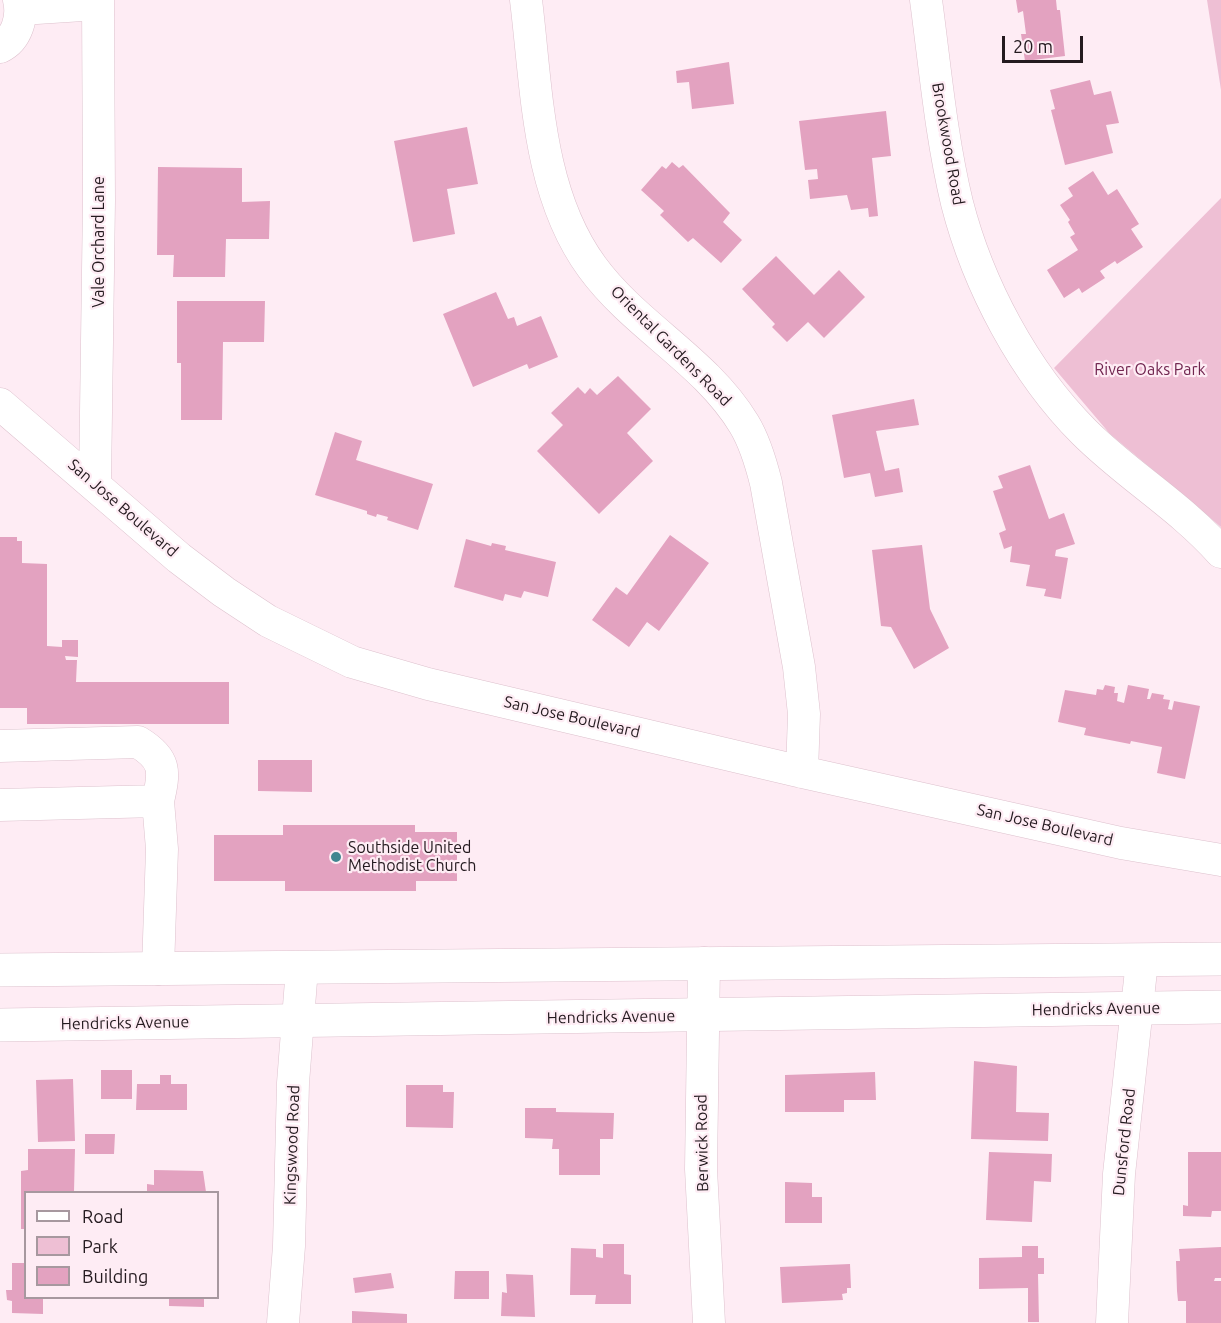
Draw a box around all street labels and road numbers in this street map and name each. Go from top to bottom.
street label: Brookwood Road [928,81,968,207]
street label: Vale Orchard Lane [89,176,109,308]
street label: Oriental Gardens Road [607,282,735,410]
street label: San Jose Boulevard [64,455,182,561]
street label: San Jose Boulevard [502,692,642,742]
street label: San Jose Boulevard [975,800,1115,850]
street label: Hendricks Avenue [1032,998,1160,1020]
street label: Hendricks Avenue [547,1006,675,1028]
street label: Hendricks Avenue [61,1012,189,1034]
street label: Kingswood Road [280,1085,304,1205]
street label: Dunsford Road [1109,1087,1139,1197]
street label: Berwick Road [692,1094,712,1192]

